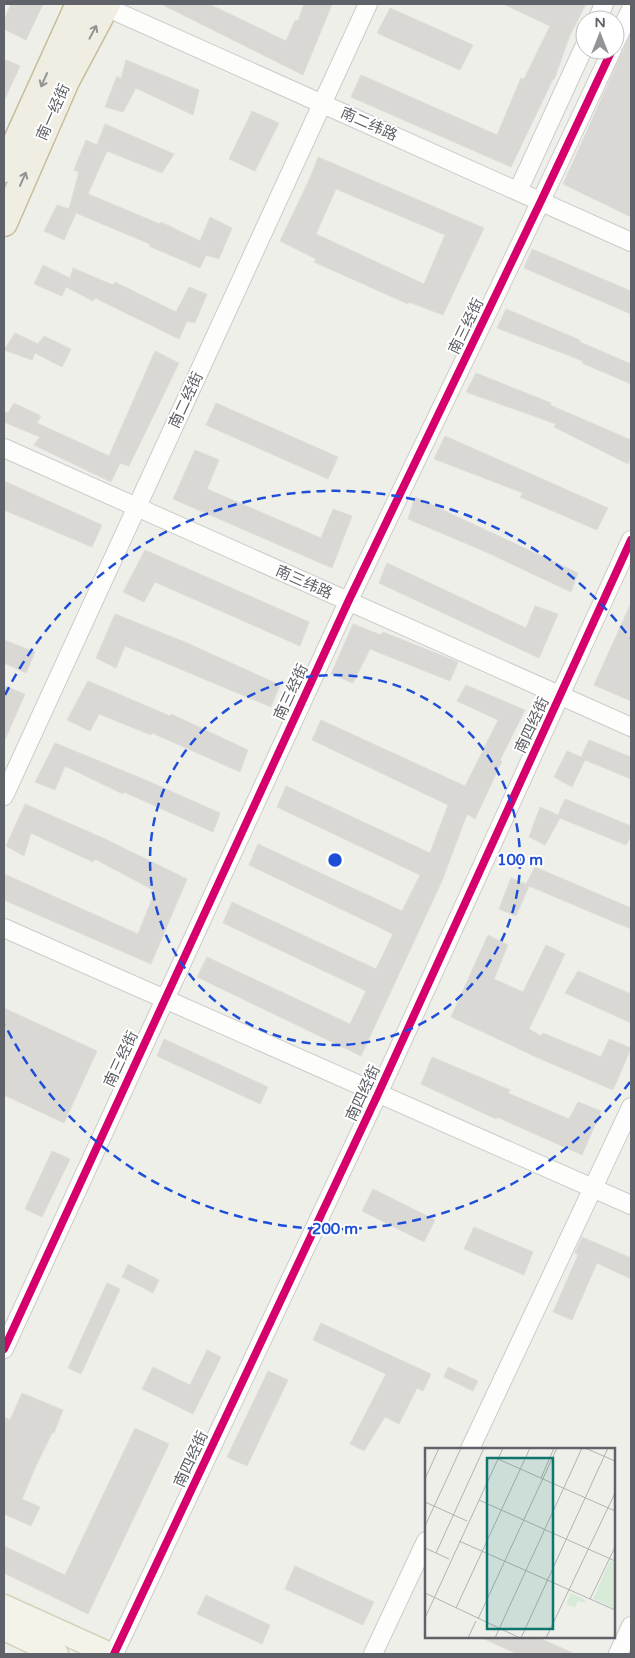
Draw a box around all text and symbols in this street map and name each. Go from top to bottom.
north arrow [575,10,625,60]
text: N [594,14,606,31]
one-way arrow [88,25,98,40]
one-way arrow [38,72,48,87]
street label: 南一经街 [33,81,73,143]
street label: 南二纬路 [338,104,400,144]
one-way arrow [19,172,29,187]
street label: 南三经街 [445,295,487,357]
street label: 南二经街 [165,369,207,431]
street label: 南三纬路 [273,562,335,602]
street label: 南三经街 [270,661,312,723]
street label: 南四经街 [511,694,553,756]
centre of rings [326,851,344,869]
text: 100 m [497,851,543,869]
street label: 南三经街 [100,1028,142,1090]
street label: 南四经街 [342,1062,384,1124]
text: 200 m [312,1220,358,1238]
street label: 南四经街 [170,1428,212,1490]
inset map [425,1448,615,1638]

